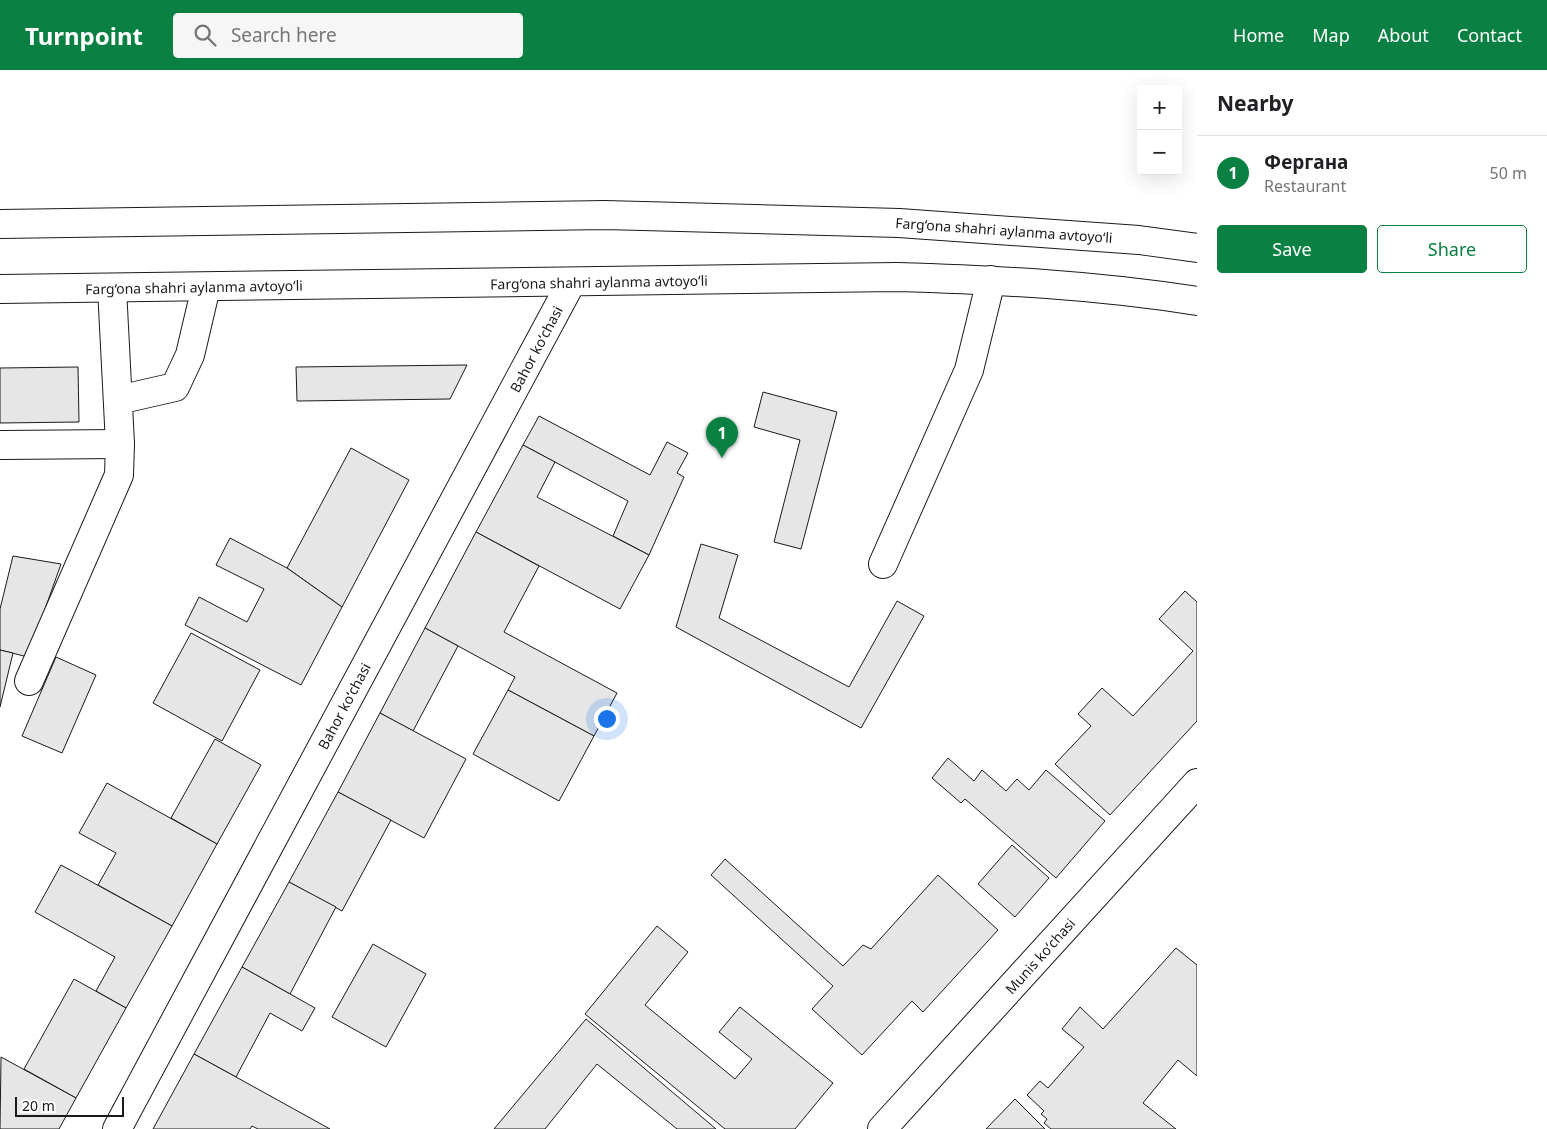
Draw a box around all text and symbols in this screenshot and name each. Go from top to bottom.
search box [173,13,523,58]
text: Turnpoint [25,19,143,52]
icon: search [191,21,219,49]
text: Search here [231,22,337,48]
text: Home [1233,23,1284,47]
text: Map [1312,23,1350,47]
text: About [1378,23,1429,47]
text: Contact [1457,23,1522,47]
map controls [1137,85,1182,175]
button: + [1137,85,1182,130]
text: Nearby [1217,89,1293,117]
button: − [1137,130,1182,175]
text: Фергана [1264,149,1348,175]
text: 1 [1228,162,1238,184]
text: 50 m [1490,162,1527,184]
text: Restaurant [1264,175,1346,197]
street label: Farg‘ona shahri aylanma avtoyo‘li [895,213,1113,247]
button: Save [1217,225,1367,273]
button: Share [1377,225,1527,273]
street label: Farg‘ona shahri aylanma avtoyo‘li [490,271,708,293]
street label: Farg‘ona shahri aylanma avtoyo‘li [85,276,303,298]
street label: Bahor koʻchasi [505,302,567,396]
pin: 1 [706,417,738,458]
street label: Bahor koʻchasi [313,659,375,753]
your location [594,706,620,732]
street label: Munis koʻchasi [1001,914,1079,998]
scale bar [15,1094,124,1117]
text: 20 m [22,1096,55,1115]

